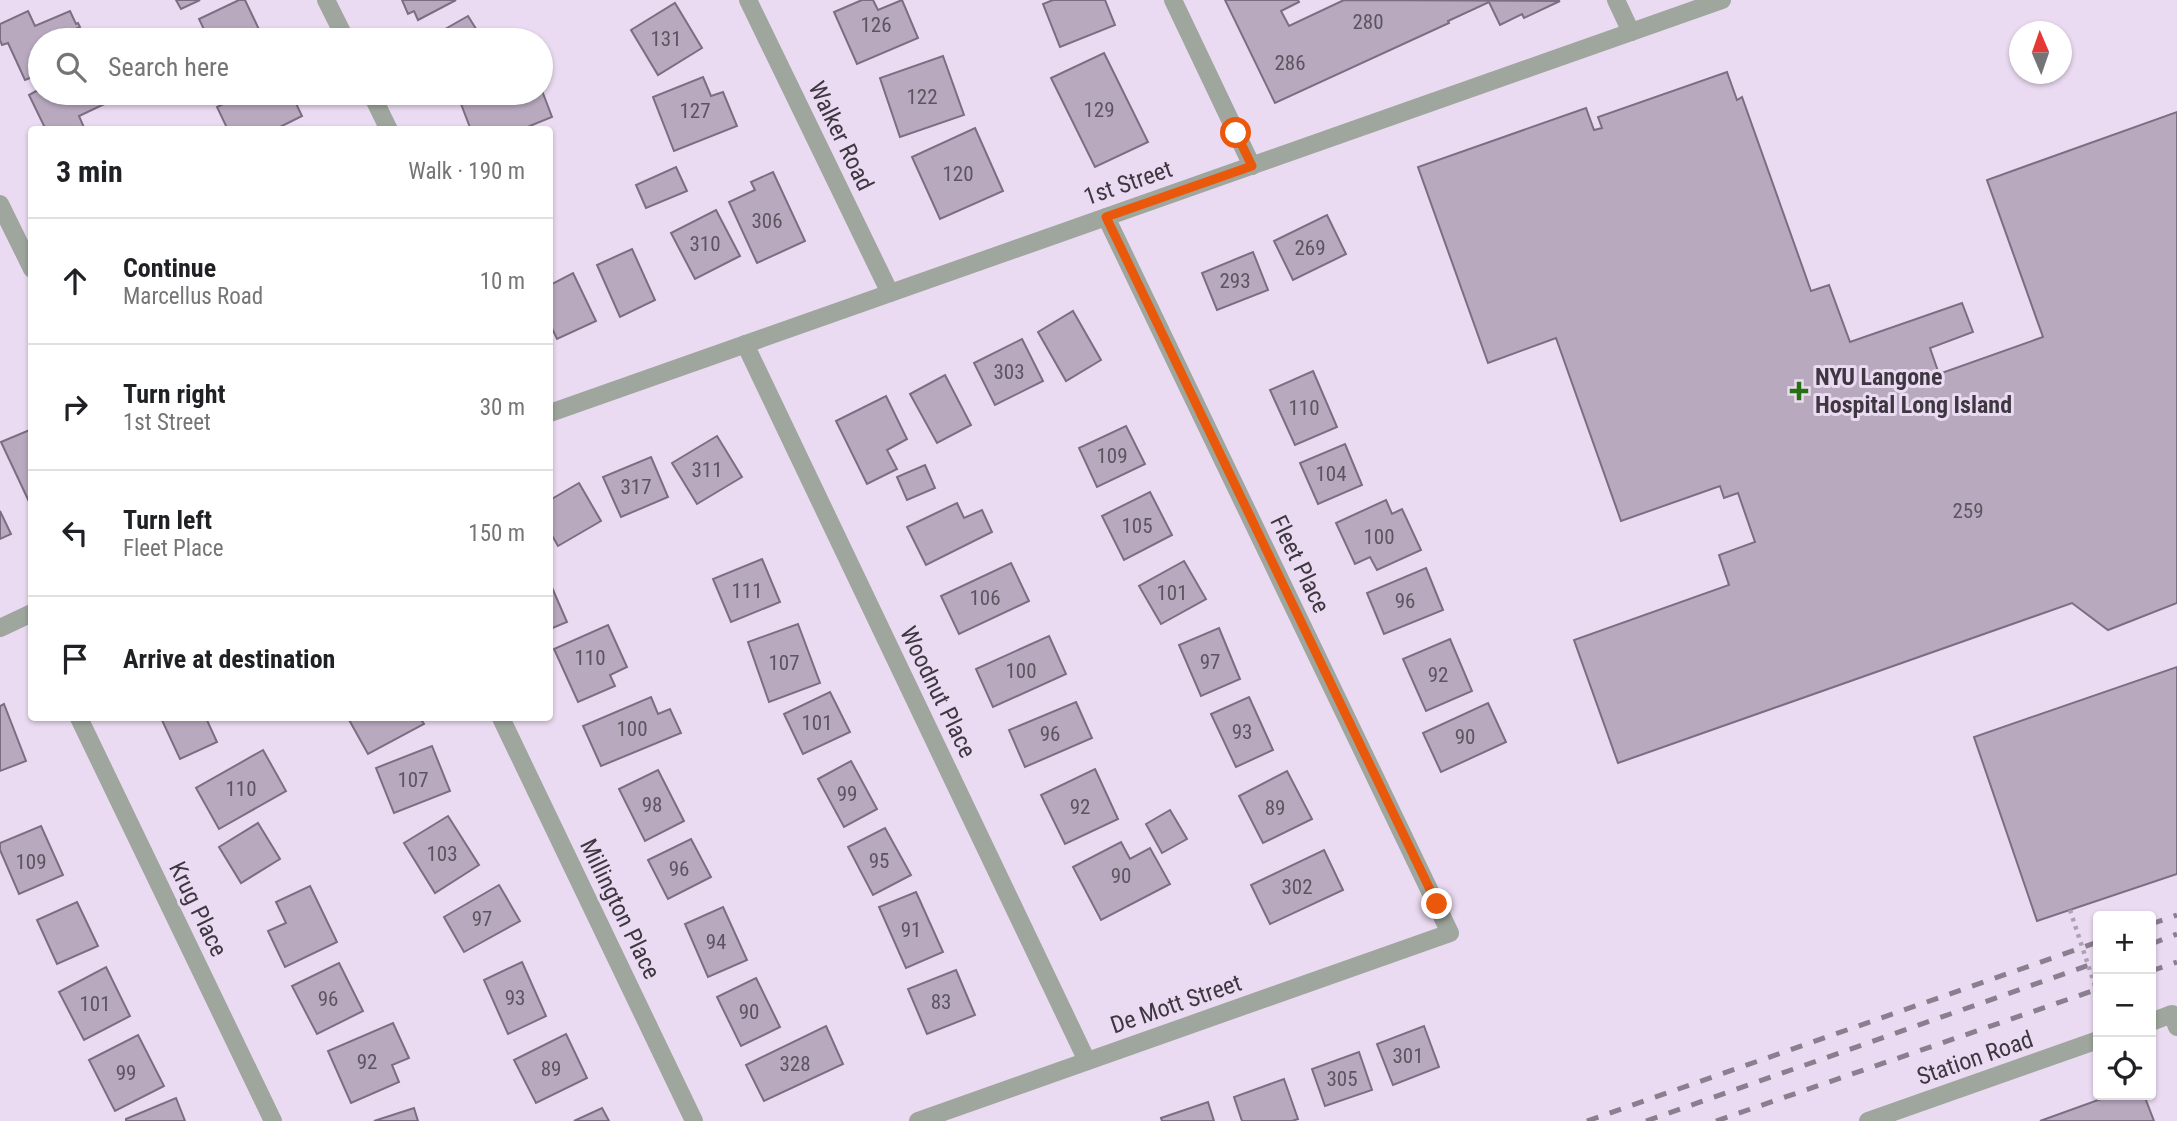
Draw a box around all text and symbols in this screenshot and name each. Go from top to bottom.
house number: 280 [1352,10,1384,34]
house number: 126 [860,13,892,37]
north arrow [2009,21,2072,84]
house number: 131 [650,27,682,51]
search box [28,28,553,105]
icon: search [52,48,90,86]
house number: 286 [1274,51,1306,75]
text: Search here [108,52,229,82]
street label: Walker Road [803,77,879,195]
house number: 122 [906,85,938,109]
house number: 129 [1083,98,1115,122]
house number: 127 [679,99,711,123]
route start [1220,117,1251,148]
text: 3 min [56,154,123,189]
street label: 1st Street [1080,155,1176,211]
text: Walk · 190 m [408,158,525,185]
house number: 120 [942,162,974,186]
house number: 306 [751,209,783,233]
house number: 310 [689,232,721,256]
house number: 269 [1294,236,1326,260]
text: Continue [123,253,216,283]
icon: ahead [56,262,94,300]
text: 10 m [480,268,525,295]
house number: 293 [1219,269,1251,293]
text: Marcellus Road [123,283,263,310]
house number: 303 [993,360,1025,384]
place label: NYU Langone Hospital Long Island [1815,363,2012,419]
text: Turn right [123,379,225,409]
marker: NYU Langone Hospital Long Island [1789,381,1809,401]
icon: right [56,388,94,426]
text: 30 m [480,394,525,421]
house number: 110 [1288,396,1320,420]
text: 1st Street [123,409,211,436]
house number: 109 [1096,444,1128,468]
house number: 311 [691,458,723,482]
house number: 104 [1315,462,1347,486]
house number: 317 [620,475,652,499]
house number: 259 [1952,499,1984,523]
text: Turn left [123,505,212,535]
street label: Fleet Place [1264,511,1336,617]
icon: left [56,514,94,552]
house number: 105 [1121,514,1153,538]
text: 150 m [468,520,525,547]
house number: 100 [1363,525,1395,549]
text: Fleet Place [123,535,223,562]
house number: 111 [731,579,763,603]
house number: 101 [1156,581,1188,605]
house number: 106 [969,586,1001,610]
house number: 96 [1395,589,1415,613]
street label: Woodnut Place [894,622,982,762]
icon: arrive [56,640,94,678]
text: Arrive at destination [123,644,335,674]
house number: 110 [574,646,606,670]
house number: 97 [1200,650,1220,674]
house number: 107 [768,651,800,675]
house number: 100 [1005,659,1037,683]
house number: 92 [1428,663,1448,687]
house number: 101 [801,711,833,735]
house number: 100 [616,717,648,741]
house number: 93 [1232,720,1252,744]
house number: 96 [1040,722,1060,746]
house number: 90 [1455,725,1475,749]
house number: 107 [397,768,429,792]
house number: 110 [225,777,257,801]
house number: 99 [837,782,857,806]
house number: 98 [642,793,662,817]
house number: 92 [1070,795,1090,819]
house number: 89 [1265,796,1285,820]
street label: Millington Place [574,834,666,984]
house number: 103 [426,842,458,866]
house number: 95 [869,849,889,873]
house number: 109 [15,850,47,874]
street label: Krug Place [163,857,233,961]
house number: 96 [669,857,689,881]
house number: 90 [1111,864,1131,888]
house number: 302 [1281,875,1313,899]
route end [1421,888,1452,919]
house number: 97 [472,907,492,931]
map controls [2093,911,2156,1100]
button: + [2093,911,2156,974]
house number: 91 [901,918,921,942]
house number: 94 [706,930,726,954]
street label: De Mott Street [1107,969,1245,1039]
button: − [2093,974,2156,1037]
house number: 93 [505,986,525,1010]
house number: 96 [318,987,338,1011]
house number: 83 [931,990,951,1014]
house number: 101 [79,992,111,1016]
house number: 90 [739,1000,759,1024]
street label: Station Road [1913,1025,2037,1091]
button: locate [2093,1037,2156,1100]
house number: 301 [1392,1044,1424,1068]
house number: 92 [357,1050,377,1074]
house number: 328 [779,1052,811,1076]
house number: 89 [541,1057,561,1081]
house number: 99 [116,1061,136,1085]
house number: 305 [1326,1067,1358,1091]

